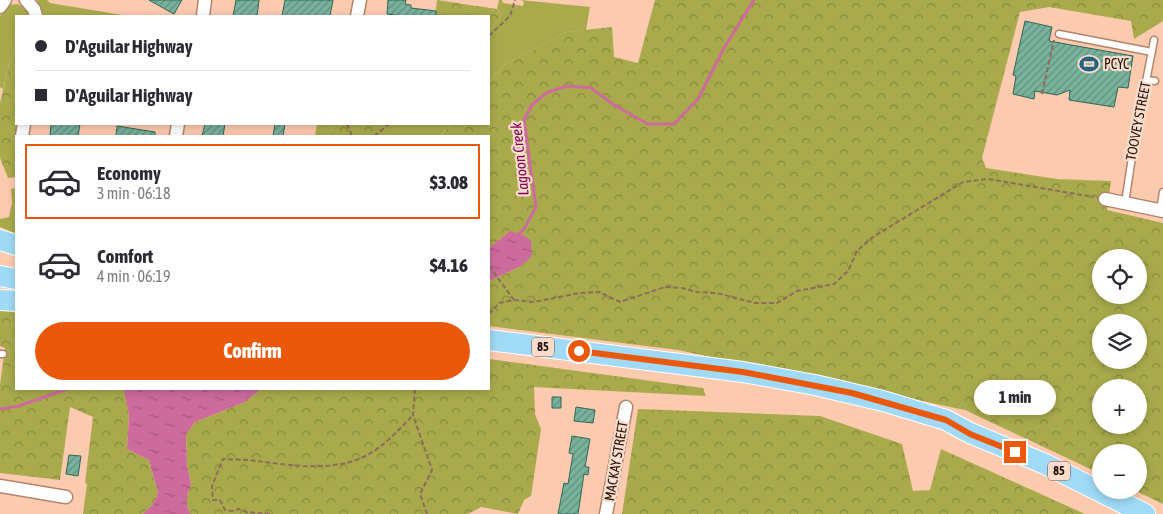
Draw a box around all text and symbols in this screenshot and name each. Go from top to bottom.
text: D'Aguilar Highway [65,35,192,57]
sports icon: PCYC [1078,53,1100,75]
place label: PCYC [1104,56,1130,72]
street label: TOOVEY STREET [1122,80,1154,162]
text: D'Aguilar Highway [65,84,192,106]
water label: Lagoon Creek [507,121,532,197]
icon: car [37,159,82,204]
text: Economy [97,162,161,184]
text: $3.08 [430,171,468,193]
text: 3 min · 06:18 [97,184,170,202]
icon: car [37,242,82,287]
text: Comfort [97,245,153,267]
map controls [1092,249,1147,499]
button: locate [1092,249,1147,304]
text: $4.16 [430,254,468,276]
text: 4 min · 06:19 [97,267,170,285]
button: layers [1092,314,1147,369]
button: Confirm [35,322,470,380]
road number: 85 [532,338,554,357]
route start [568,340,590,362]
button: + [1092,379,1147,434]
callout: 1 min [974,380,1056,414]
text: 1 min [999,388,1031,406]
street label: MACKAY STREET [601,420,631,502]
route end [1004,441,1026,463]
button: − [1092,444,1147,499]
road number: 85 [1048,462,1070,481]

